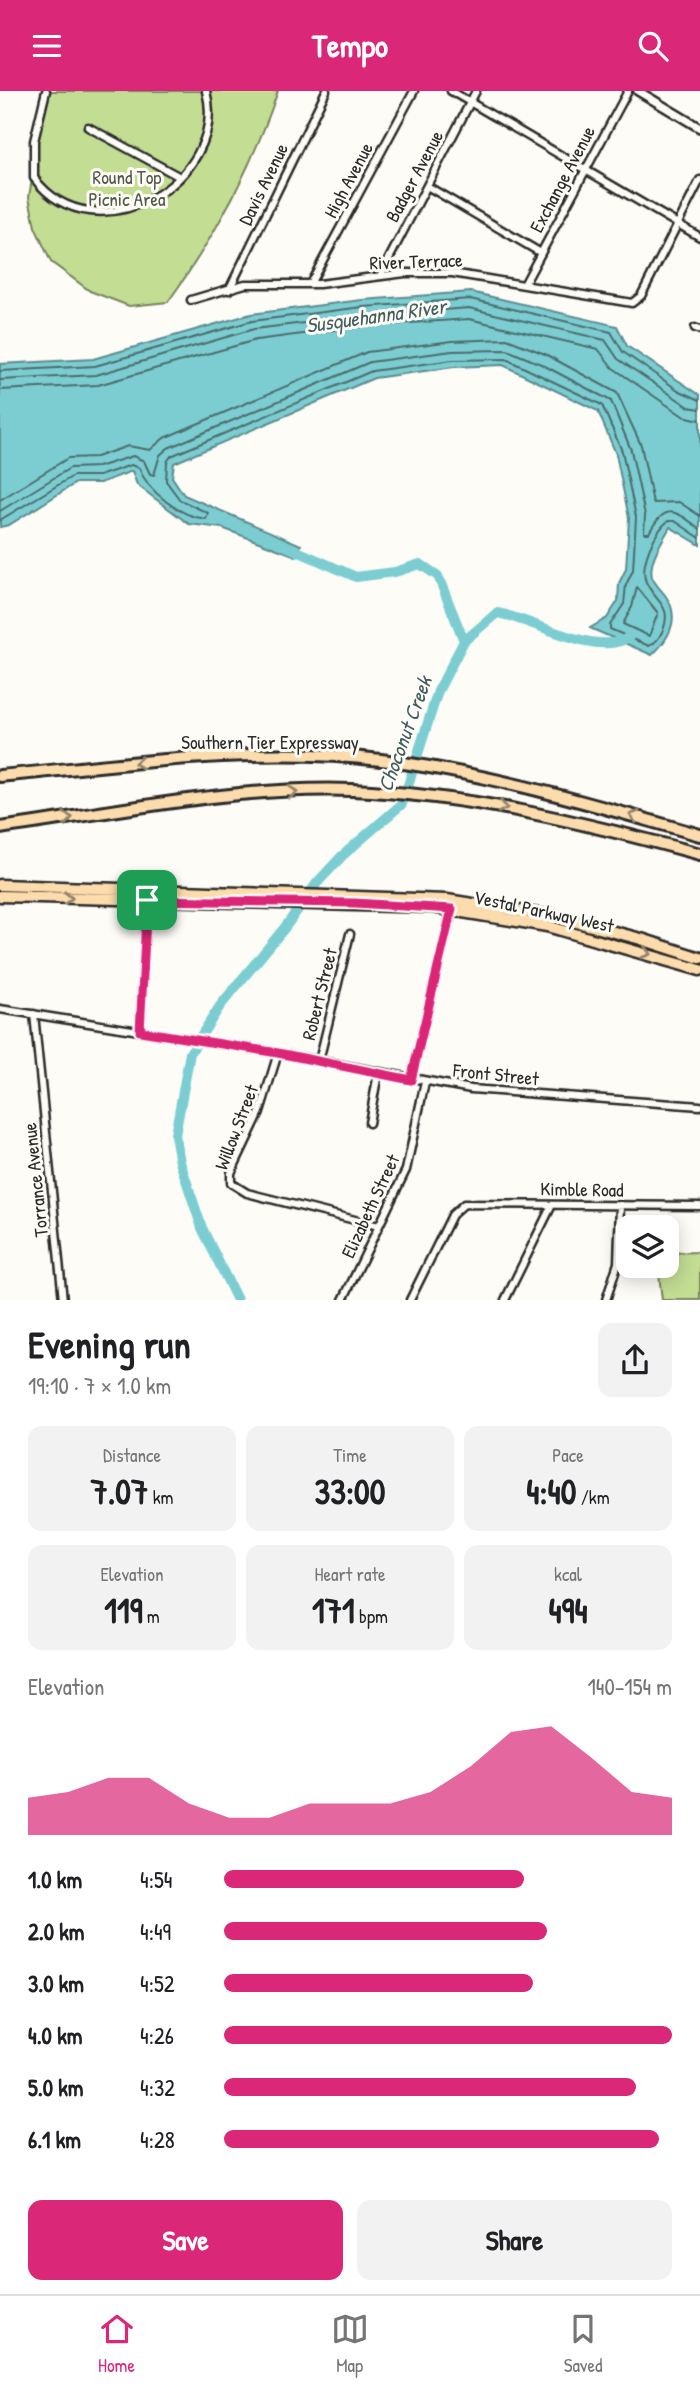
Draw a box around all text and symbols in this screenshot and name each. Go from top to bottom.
text: Tempo [312,24,388,67]
icon: menu [28,27,66,65]
icon: search [634,27,672,65]
street label: Exchange Avenue [523,121,601,237]
street label: Badger Avenue [379,125,449,226]
street label: High Avenue [317,137,379,222]
street label: Davis Avenue [232,138,294,229]
park label: Round Top Picnic Area [89,164,166,212]
street label: River Terrace [369,246,463,276]
water label: Susquehanna River [304,291,451,340]
water label: Choconut Creek [370,670,440,795]
street label: Southern Tier Expressway [181,729,359,755]
one-way arrow [133,755,144,770]
one-way arrow [288,784,299,799]
one-way arrow [497,799,509,814]
one-way arrow [629,810,641,825]
one-way arrow [62,811,73,826]
pin [117,870,177,930]
icon: arrive [128,881,166,919]
street label: Vestal Parkway West [472,883,617,939]
one-way arrow [63,890,74,906]
street label: Robert Street [295,945,343,1043]
one-way arrow [640,945,652,960]
street label: Front Street [451,1056,540,1091]
street label: Willow Street [208,1080,264,1173]
street label: Torrance Avenue [16,1121,54,1238]
street label: Elizabeth Street [335,1149,406,1262]
street label: Kimble Road [540,1175,624,1203]
map controls [616,1215,679,1278]
button: layers [616,1215,679,1278]
text: Evening run [28,1318,191,1370]
button: share [598,1323,672,1397]
text: 19:10 · 7 × 1.0 km [28,1370,171,1401]
text: Distance [103,1442,161,1468]
text: Time [333,1442,367,1468]
text: Pace [552,1442,584,1468]
text: 7.07 [90,1468,148,1515]
text: 33:00 [315,1468,385,1515]
text: 4:40 [526,1468,576,1515]
text: km [148,1484,174,1510]
text: /km [576,1484,610,1510]
text: Elevation [100,1561,164,1587]
text: Heart rate [315,1561,385,1587]
text: kcal [554,1561,582,1587]
text: 119 [104,1587,142,1634]
text: 171 [312,1587,355,1634]
text: 494 [548,1587,588,1634]
text: m [142,1603,160,1629]
text: bpm [355,1603,388,1629]
text: Elevation [28,1671,104,1702]
text: 140–154 m [587,1671,672,1702]
text: 1.0 km [28,1864,82,1895]
text: 4:54 [140,1864,172,1895]
text: 2.0 km [28,1916,84,1947]
text: 4:49 [140,1916,171,1947]
text: 3.0 km [28,1968,84,1999]
text: 4:52 [140,1968,174,1999]
text: 4.0 km [28,2020,82,2051]
text: 4:26 [140,2020,174,2051]
text: 5.0 km [28,2072,83,2103]
text: 4:32 [140,2072,175,2103]
text: 6.1 km [28,2124,81,2155]
text: 4:28 [140,2124,175,2155]
button: Save [28,2200,343,2280]
button: Share [357,2200,672,2280]
tab: Home [98,2310,136,2378]
tab: Map [331,2310,369,2378]
tab: Saved [564,2310,602,2378]

